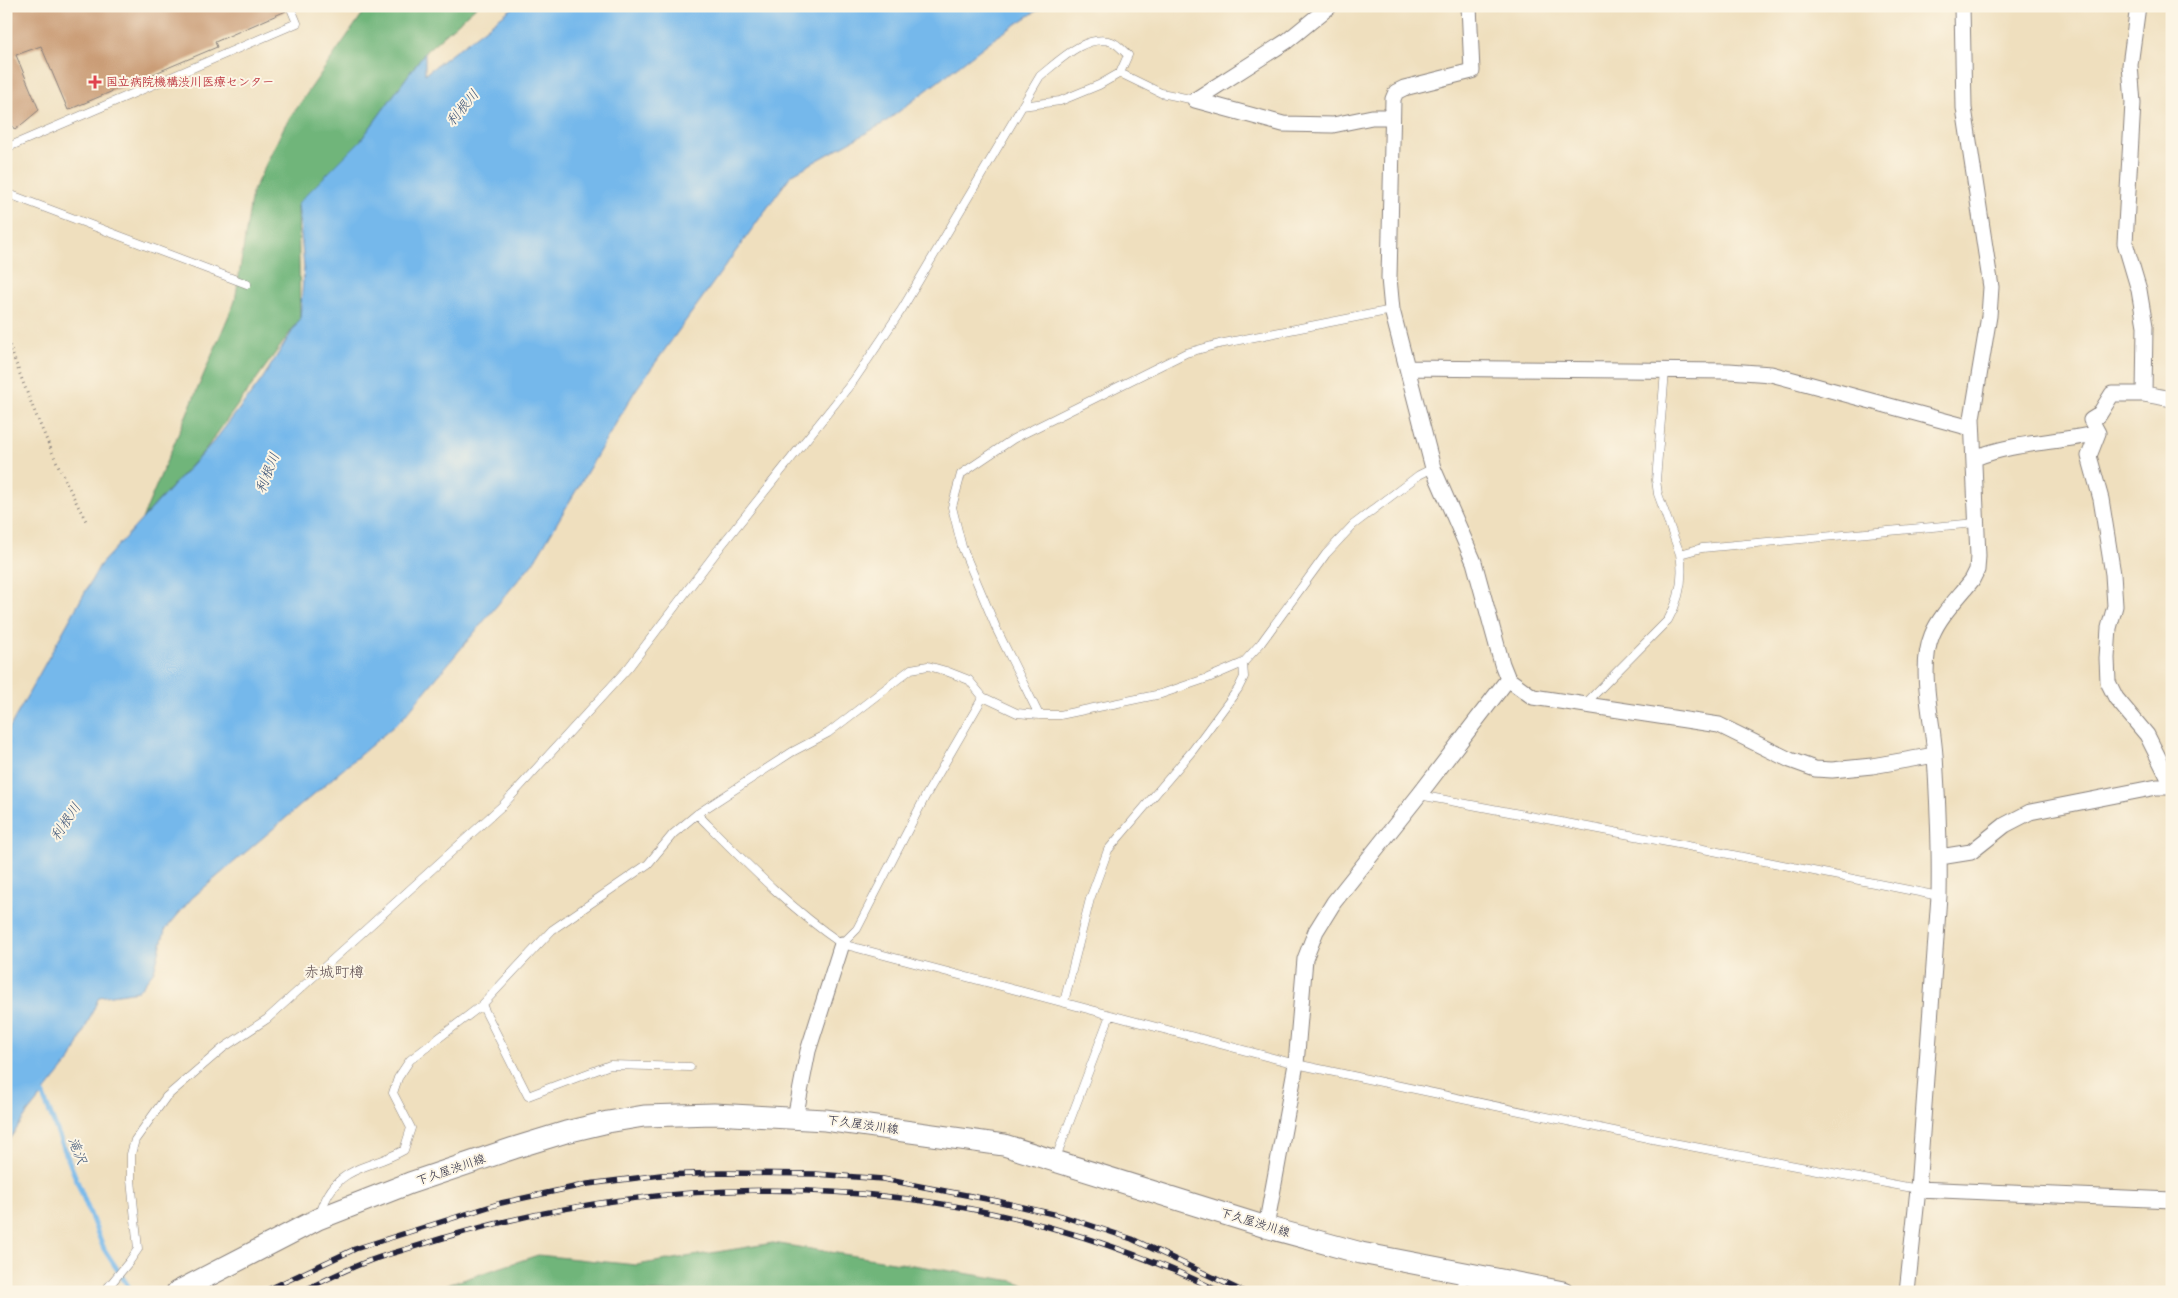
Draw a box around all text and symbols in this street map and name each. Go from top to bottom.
place label: 国立病院機構渋川医療センター [106,73,274,92]
marker: 国立病院機構渋川医療センター [88,75,102,89]
water label: 利根川 [441,85,485,131]
water label: 利根川 [250,449,286,497]
water label: 利根川 [45,798,87,846]
district label: 赤城町樽 [304,961,364,985]
street label: 下久屋渋川線 [826,1111,900,1139]
water label: 滝沢 [62,1134,93,1169]
street label: 下久屋渋川線 [414,1149,488,1191]
street label: 下久屋渋川線 [1218,1203,1292,1243]

